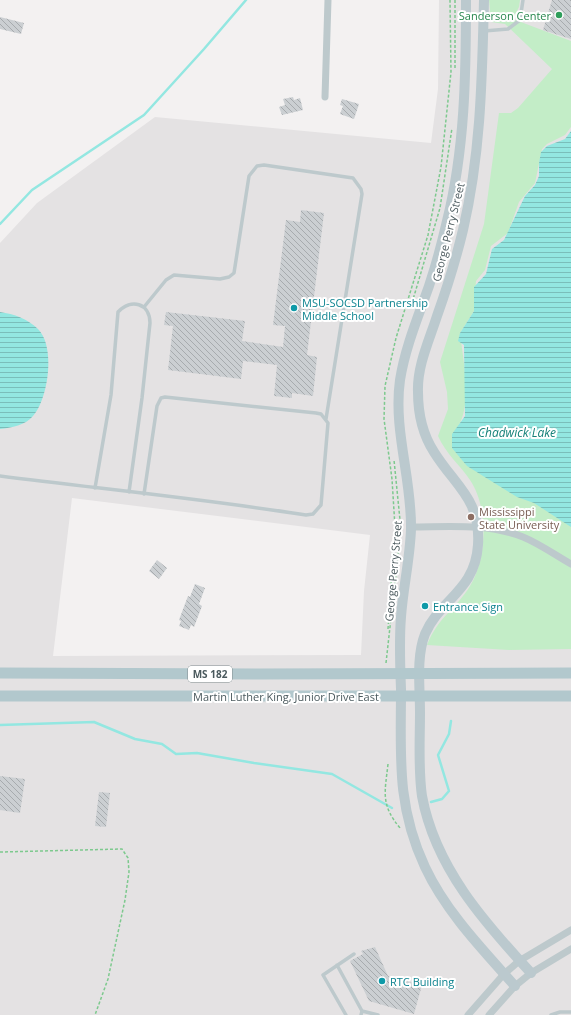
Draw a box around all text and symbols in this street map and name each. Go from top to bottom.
place label: Sanderson Center [459,8,552,23]
marker: Sanderson Center [554,10,564,20]
street label: George Perry Street [428,181,468,283]
place label: MSU-SOCSD Partnership Middle School [302,295,428,323]
marker: MSU-SOCSD Partnership Middle School [289,303,299,313]
water label: Chadwick Lake [478,424,556,441]
place label: Mississippi State University [479,504,560,532]
marker: Mississippi State University [466,512,476,522]
street label: George Perry Street [381,520,405,622]
place label: Entrance Sign [433,599,503,614]
marker: Entrance Sign [420,601,430,611]
road number: MS 182 [188,666,232,682]
street label: Martin Luther King, Junior Drive East [193,689,379,704]
place label: RTC Building [390,974,454,989]
marker: RTC Building [377,976,387,986]

